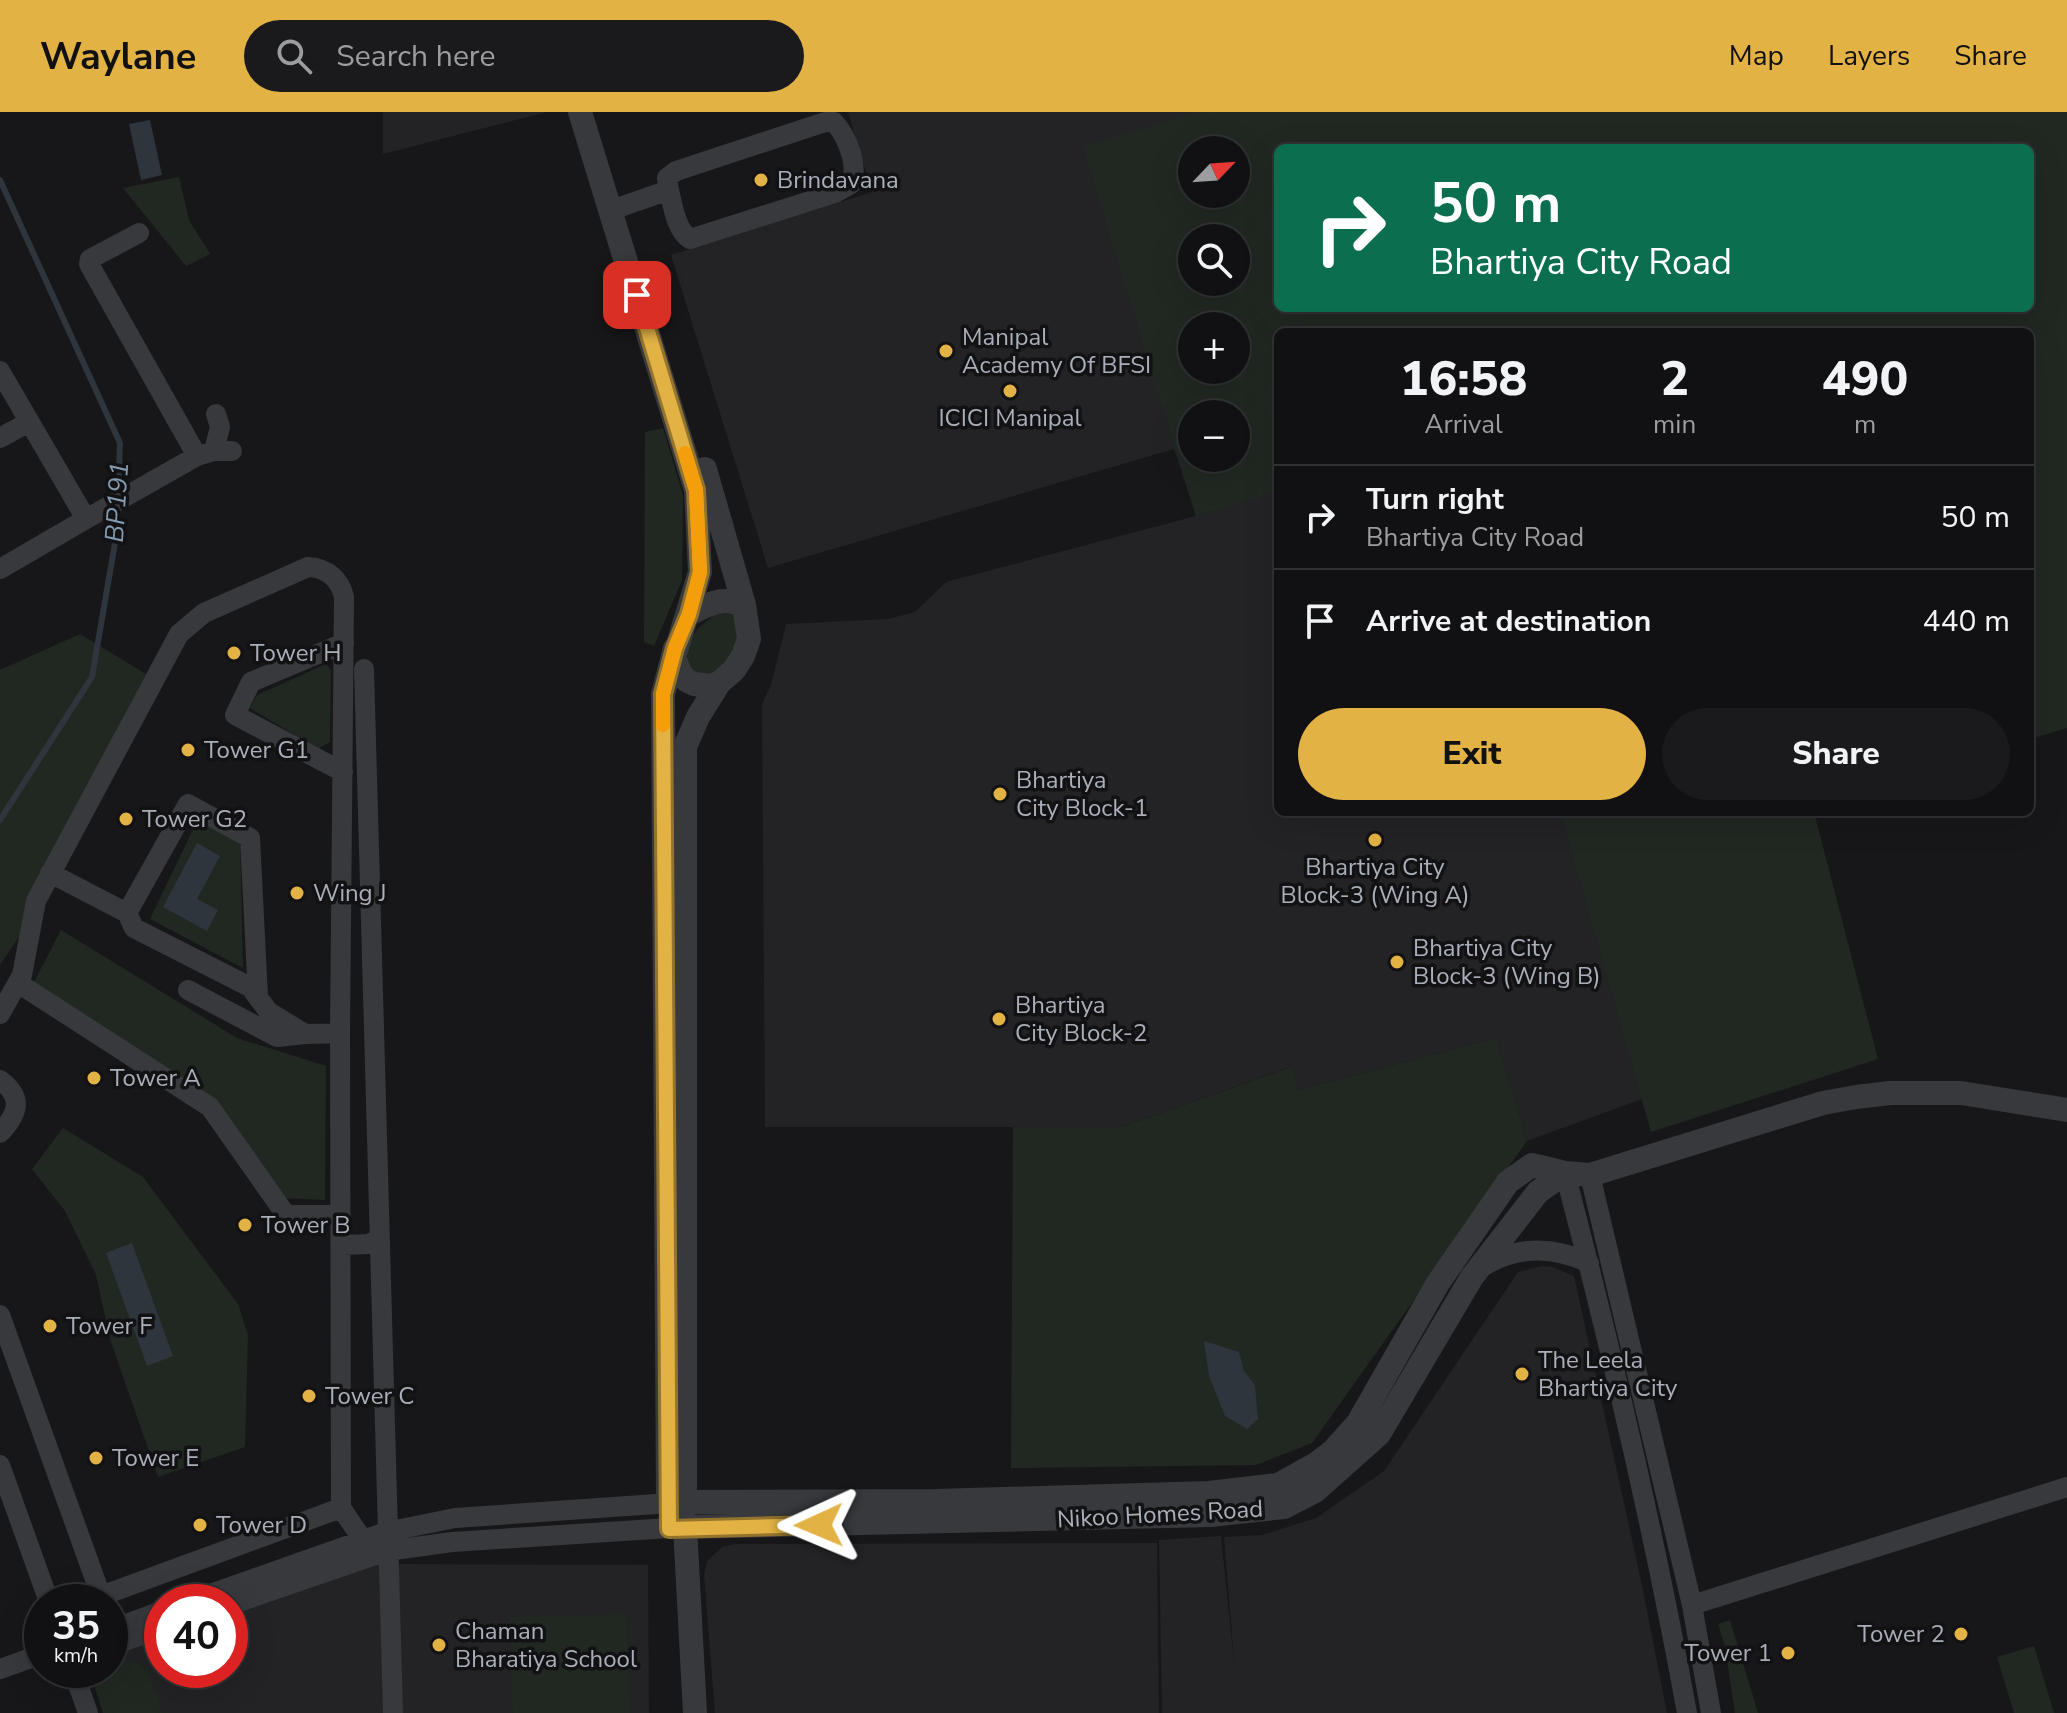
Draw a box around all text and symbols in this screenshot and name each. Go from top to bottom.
search box [244,20,804,92]
text: Waylane [40,31,196,82]
icon: search [272,34,316,78]
text: Search here [336,36,495,77]
text: Map [1729,37,1784,75]
text: Layers [1828,37,1910,75]
text: Share [1954,37,2027,75]
north arrow [1178,136,1250,208]
map controls [1178,136,1250,472]
place label: Brindavana [777,164,899,196]
text: 50 m [1430,165,1561,242]
marker: Brindavana [752,171,770,189]
icon: right [1298,176,1402,280]
button: search [1178,224,1250,296]
text: Bhartiya City Road [1430,238,1732,287]
pin [603,261,671,329]
icon: arrive [615,273,659,317]
button: + [1178,312,1250,384]
place label: Manipal Academy Of BFSI [962,321,1151,381]
marker: Manipal Academy Of BFSI [937,342,955,360]
text: 16:58 [1400,346,1527,412]
text: 2 [1660,346,1689,412]
text: 490 [1822,346,1908,412]
marker: ICICI Manipal [1001,382,1019,400]
button: − [1178,400,1250,472]
place label: ICICI Manipal [938,402,1082,434]
text: Arrival [1424,407,1503,442]
text: min [1653,407,1696,442]
text: m [1854,407,1876,442]
water label: BP191 [97,460,137,544]
text: Turn right [1366,479,1504,520]
icon: right [1298,495,1342,539]
text: 50 m [1941,497,2010,538]
text: Bhartiya City Road [1366,520,1584,555]
icon: arrive [1298,599,1342,643]
text: Arrive at destination [1366,601,1651,642]
text: 440 m [1923,601,2010,642]
place label: Tower H [250,637,342,669]
marker: Tower H [225,644,243,662]
button: Exit [1298,708,1646,800]
button: Share [1662,708,2010,800]
place label: Tower G1 [204,734,309,766]
marker: Tower G1 [179,741,197,759]
place label: Bhartiya City Block-1 [1016,764,1148,824]
marker: Bhartiya City Block-1 [991,785,1009,803]
place label: Tower G2 [142,803,247,835]
marker: Tower G2 [117,810,135,828]
marker: Bhartiya City Block-3 (Wing A) [1366,831,1384,849]
place label: Bhartiya City Block-3 (Wing A) [1281,851,1470,911]
place label: Wing J [313,877,387,909]
marker: Wing J [288,884,306,902]
place label: Bhartiya City Block-3 (Wing B) [1413,932,1601,992]
marker: Bhartiya City Block-3 (Wing B) [1388,953,1406,971]
place label: Bhartiya City Block-2 [1015,989,1147,1049]
marker: Bhartiya City Block-2 [990,1010,1008,1028]
place label: Tower A [110,1062,201,1094]
marker: Tower A [85,1069,103,1087]
place label: Tower B [261,1209,351,1241]
marker: Tower B [236,1216,254,1234]
place label: Tower F [66,1310,152,1342]
marker: Tower F [41,1317,59,1335]
place label: The Leela Bhartiya City [1538,1344,1678,1404]
marker: The Leela Bhartiya City [1513,1365,1531,1383]
place label: Tower C [325,1380,414,1412]
marker: Tower C [300,1387,318,1405]
place label: Tower E [112,1442,199,1474]
marker: Tower E [87,1449,105,1467]
position arrow [777,1483,861,1567]
street label: Nikoo Homes Road [1056,1493,1264,1535]
place label: Tower D [216,1509,307,1541]
marker: Tower D [191,1516,209,1534]
speed limit sign: 40 [144,1584,248,1688]
text: 35 [52,1599,100,1653]
place label: Chaman Bharatiya School [455,1615,637,1675]
place label: Tower 2 [1857,1618,1945,1650]
marker: Tower 2 [1952,1625,1970,1643]
marker: Chaman Bharatiya School [430,1636,448,1654]
place label: Tower 1 [1684,1637,1772,1669]
text: km/h [54,1642,98,1669]
marker: Tower 1 [1779,1644,1797,1662]

